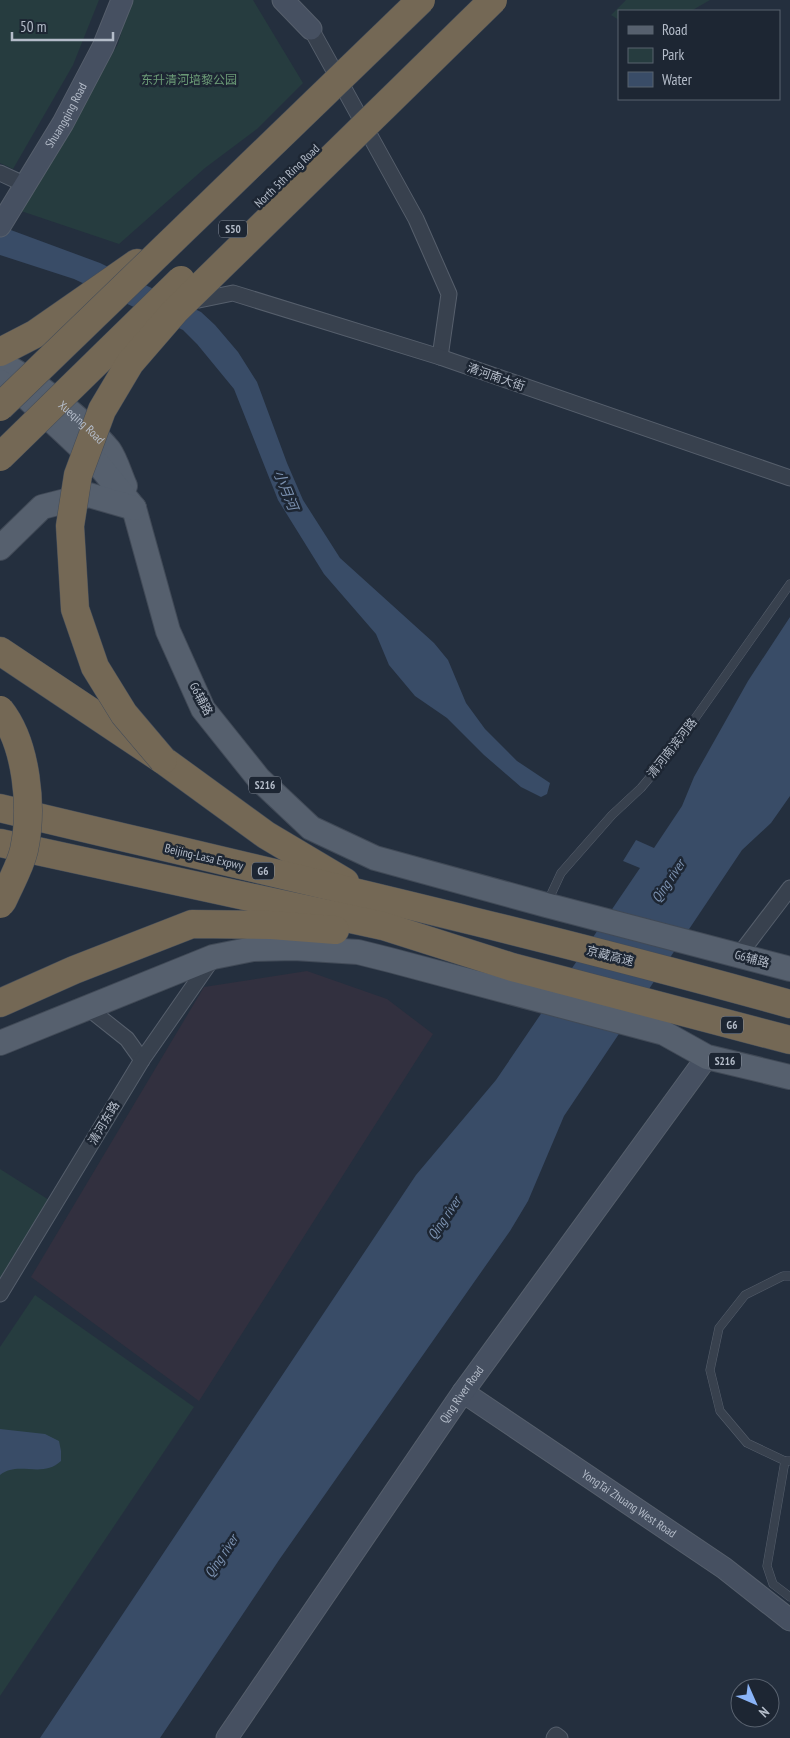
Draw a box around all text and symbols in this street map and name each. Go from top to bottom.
scale bar [12,10,114,42]
legend [618,10,780,100]
text: 50 m [20,17,46,36]
text: Road [662,20,688,39]
text: Park [662,45,684,64]
text: Water [662,70,693,89]
park label: 东升清河培黎公园 [141,72,237,87]
street label: Shuangqing Road [42,80,90,150]
street label: North 5th Ring Road [251,141,322,210]
road number: S50 [219,220,247,238]
street label: 清河南大街 [465,360,527,393]
street label: Xueqing Road [56,397,108,447]
water label: 小月河 [270,467,303,516]
street label: G6辅路 [187,680,216,718]
street label: 清河南滨河路 [644,715,700,781]
road number: S216 [249,776,281,794]
street label: Beijing-Lasa Expwy [163,840,245,873]
water label: Qing river [647,854,690,906]
road number: G6 [252,862,274,879]
street label: 京藏高速 [585,942,635,969]
street label: G6辅路 [733,947,771,970]
road number: G6 [721,1016,743,1034]
road number: S216 [709,1052,741,1070]
street label: 清河东路 [85,1098,122,1147]
water label: Qing river [423,1191,466,1243]
street label: Qing River Road [436,1363,487,1426]
street label: YongTai Zhuang West Road [579,1466,679,1541]
water label: Qing river [200,1529,243,1581]
north arrow [730,1678,780,1728]
text: N [755,1703,773,1721]

